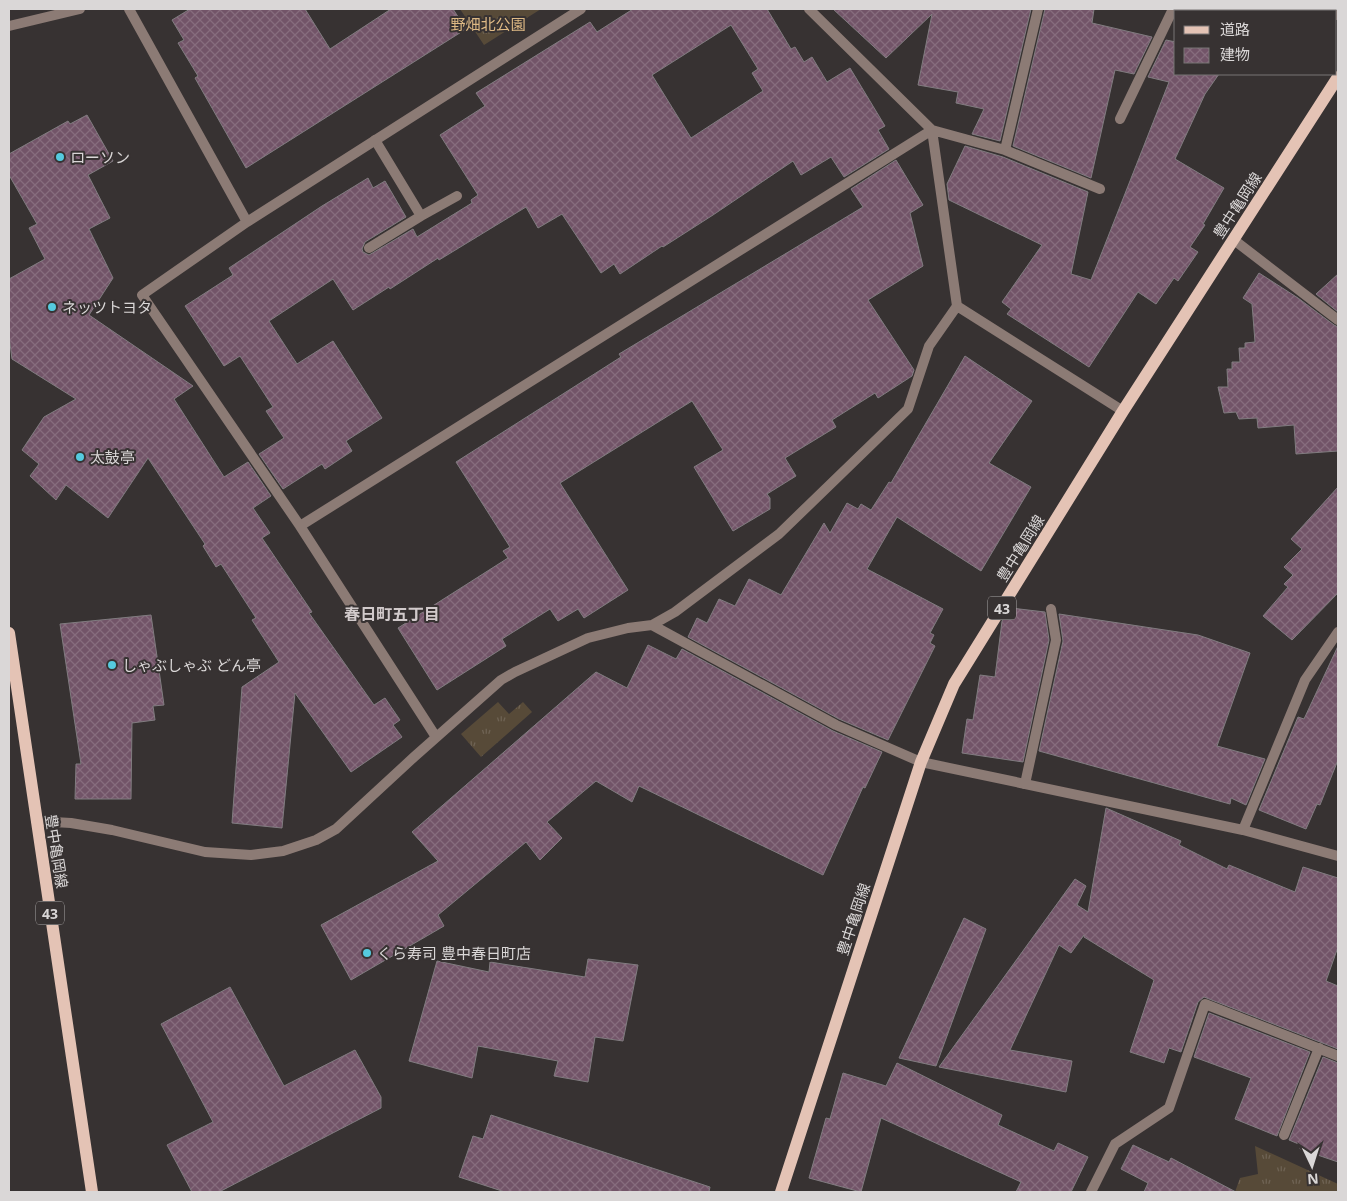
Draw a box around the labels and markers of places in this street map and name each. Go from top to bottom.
place label: ローソン [70,147,130,167]
marker: ローソン [54,151,66,163]
place label: ネッツトヨタ [62,297,152,317]
marker: ネッツトヨタ [46,301,58,313]
place label: 太鼓亭 [90,447,135,467]
marker: 太鼓亭 [74,451,86,463]
place label: しゃぶしゃぶ どん亭 [122,655,261,675]
marker: しゃぶしゃぶ どん亭 [106,659,118,671]
place label: くら寿司 豊中春日町店 [377,943,531,963]
marker: くら寿司 豊中春日町店 [361,947,373,959]

